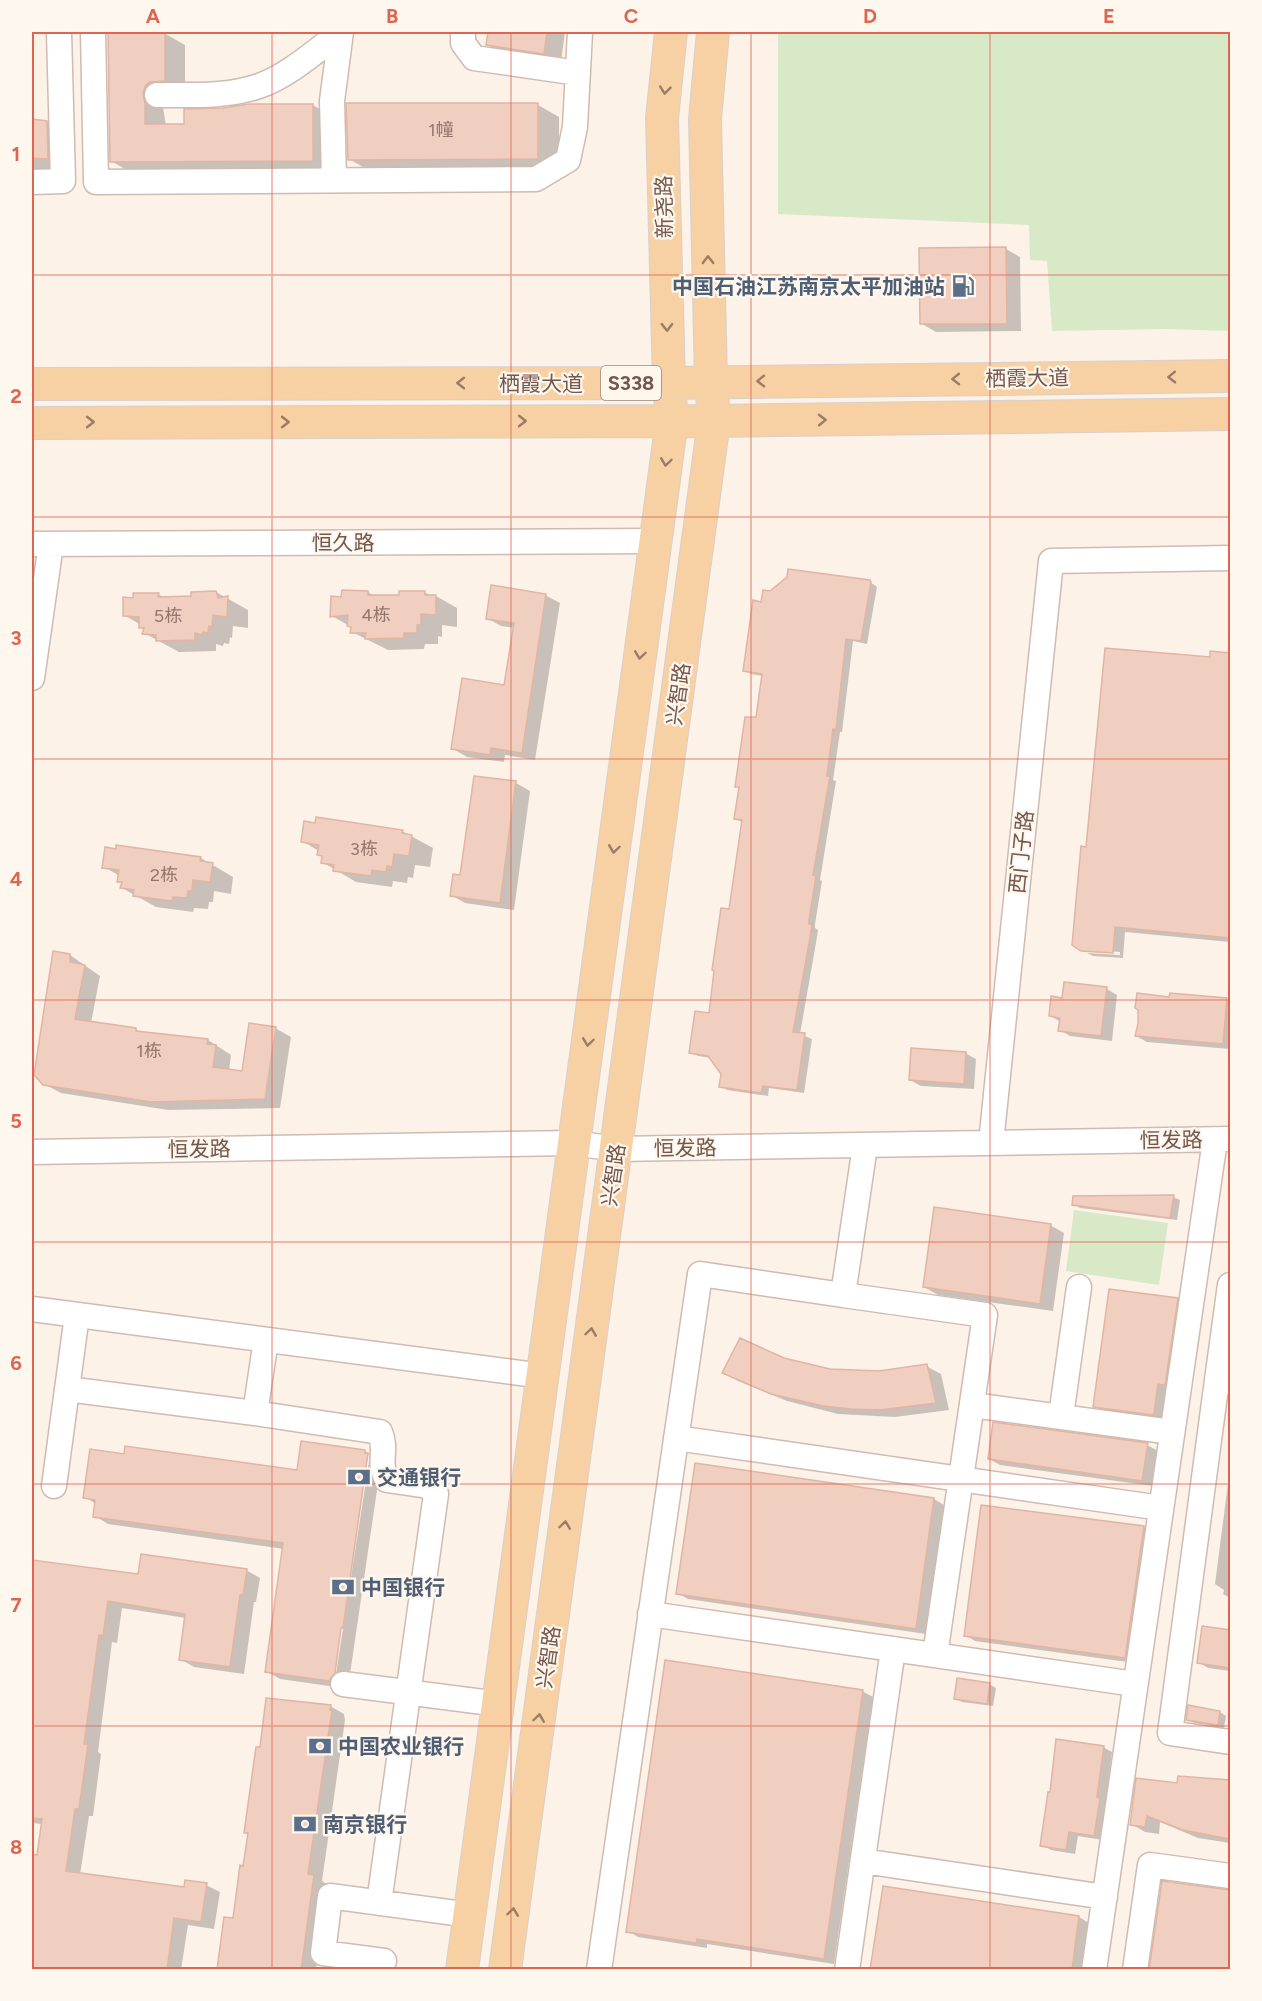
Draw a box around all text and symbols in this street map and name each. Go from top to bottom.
text: A [146,4,161,28]
text: B [386,4,398,28]
text: C [624,4,638,28]
text: D [863,4,877,28]
text: E [1103,4,1115,28]
one-way arrow [659,85,672,94]
house number: 1幢 [428,119,454,141]
text: 1 [12,142,20,166]
street label: 新尧路 [651,175,677,239]
one-way arrow [702,255,714,264]
fuel station icon: 中国石油江苏南京太平加油站 [950,273,976,299]
place label: 中国石油江苏南京太平加油站 [672,274,945,299]
one-way arrow [661,322,674,331]
street label: 栖霞大道 [985,365,1069,391]
road number: S338 [601,366,661,400]
street label: 栖霞大道 [499,371,583,396]
one-way arrow [1168,371,1177,383]
one-way arrow [952,373,961,385]
one-way arrow [757,375,766,387]
one-way arrow [457,377,466,389]
text: 2 [10,384,22,408]
one-way arrow [817,413,826,426]
one-way arrow [517,414,526,427]
one-way arrow [280,415,289,428]
one-way arrow [85,416,94,428]
one-way arrow [660,458,673,467]
street label: 恒久路 [312,530,375,555]
house number: 4栋 [361,604,391,626]
house number: 5栋 [154,605,182,627]
text: 3 [10,626,22,650]
one-way arrow [634,651,647,660]
street label: 兴智路 [661,661,695,727]
street label: 西门子路 [1004,809,1038,895]
house number: 3栋 [350,838,378,860]
one-way arrow [608,844,621,853]
house number: 2栋 [150,864,178,886]
text: 4 [10,867,23,891]
one-way arrow [582,1037,594,1047]
house number: 1栋 [136,1040,162,1062]
text: 5 [10,1109,22,1133]
street label: 恒发路 [1139,1127,1203,1153]
street label: 恒发路 [653,1135,717,1161]
street label: 恒发路 [167,1136,231,1162]
street label: 兴智路 [596,1142,630,1208]
one-way arrow [585,1327,597,1336]
text: 6 [10,1351,22,1375]
bank icon: 交通银行 [346,1464,372,1490]
place label: 交通银行 [377,1465,461,1490]
one-way arrow [559,1520,571,1530]
bank icon: 中国银行 [330,1574,356,1600]
place label: 中国银行 [361,1575,445,1600]
text: 7 [10,1593,22,1617]
street label: 兴智路 [531,1624,565,1690]
one-way arrow [533,1714,545,1723]
bank icon: 中国农业银行 [307,1733,333,1759]
place label: 中国农业银行 [338,1734,464,1759]
bank icon: 南京银行 [292,1811,318,1837]
place label: 南京银行 [323,1812,407,1837]
text: 8 [10,1835,22,1859]
one-way arrow [507,1907,519,1916]

